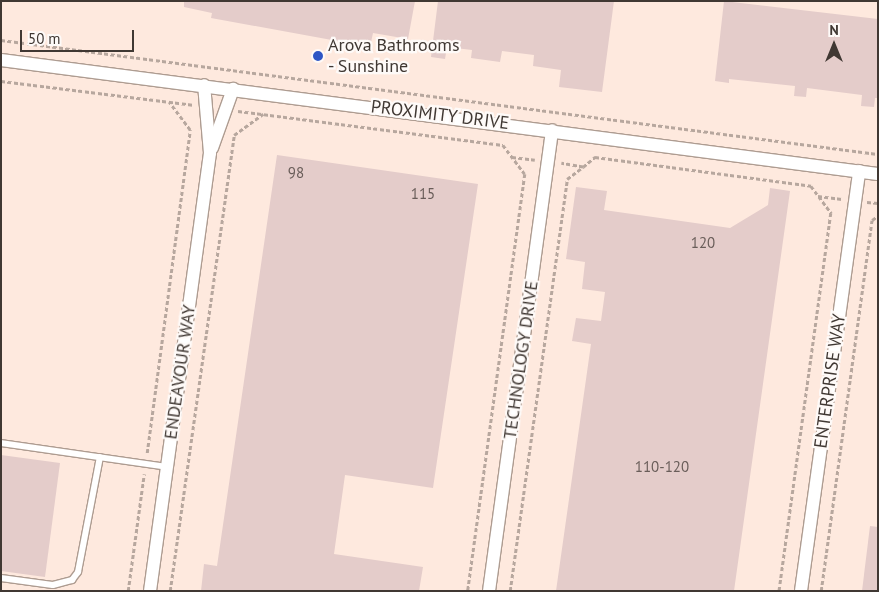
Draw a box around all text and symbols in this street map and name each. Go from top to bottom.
scale bar [22,20,136,52]
north arrow [809,20,859,70]
text: N [829,21,839,39]
text: 50 m [28,29,61,48]
place label: Arova Bathrooms - Sunshine [328,35,459,78]
marker: Arova Bathrooms - Sunshine [312,50,324,62]
street label: PROXIMITY DRIVE [369,96,511,134]
house number: 98 [288,164,304,182]
house number: 115 [411,185,435,203]
house number: 120 [691,234,715,252]
street label: TECHNOLOGY DRIVE [499,279,543,441]
street label: ENDEAVOUR WAY [160,303,200,441]
street label: ENTERPRISE WAY [810,312,850,450]
house number: 110-120 [635,458,689,476]

